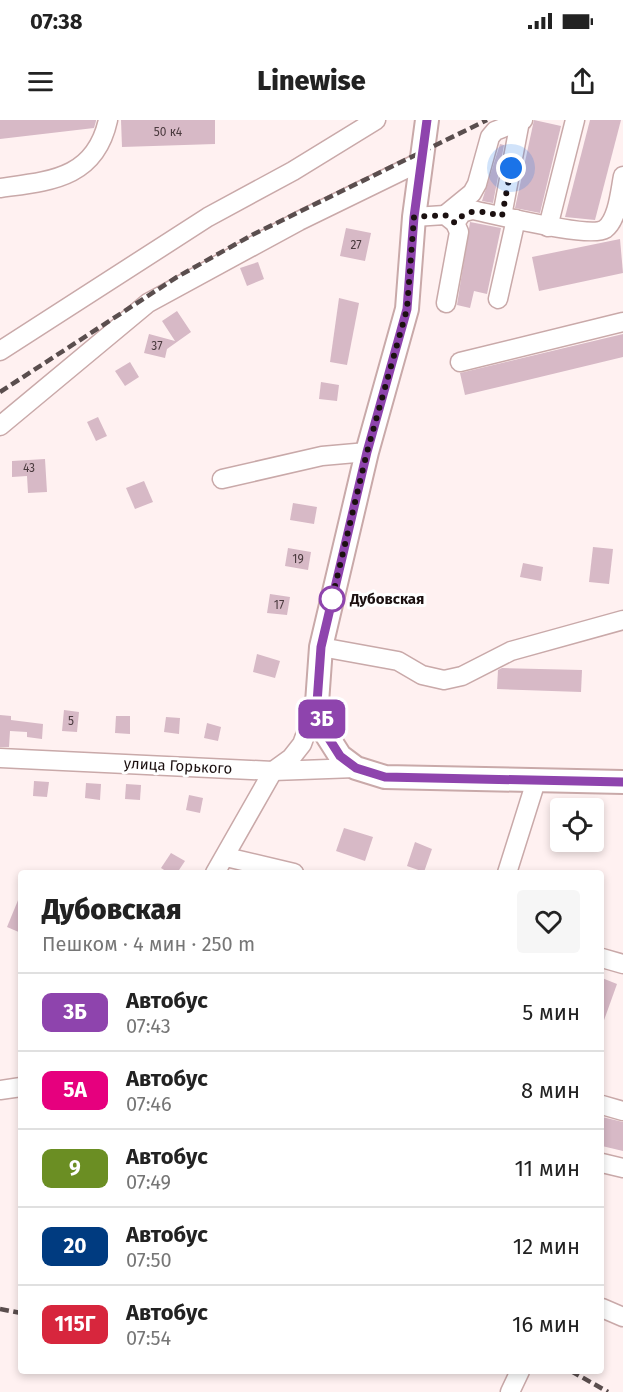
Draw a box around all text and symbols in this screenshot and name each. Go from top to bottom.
text: 07:38 [30,8,83,35]
icon: menu [24,65,57,98]
text: Linewise [257,65,366,97]
icon: share [566,65,599,98]
house number: 50 к4 [154,125,183,139]
your location [496,153,526,183]
house number: 27 [350,238,362,252]
house number: 37 [151,339,163,353]
house number: 43 [23,461,35,475]
house number: 19 [292,552,304,566]
marker: Дубовская [319,586,345,612]
place label: Дубовская [349,590,424,608]
house number: 17 [274,598,284,612]
line badge: 3Б [295,700,349,738]
text: 3Б [310,706,334,732]
house number: 5 [68,714,74,728]
street label: улица Горького [123,754,233,778]
map controls [550,798,604,852]
button: locate [550,798,604,852]
button: heart [517,890,580,953]
text: Дубовская [42,893,182,926]
text: Пешком · 4 мин · 250 m [42,932,255,956]
text: Автобус [126,987,208,1014]
text: 3Б [63,999,87,1025]
text: 5 мин [522,999,580,1026]
text: 07:43 [126,1014,171,1038]
text: Автобус [126,1065,208,1092]
text: 5А [63,1077,87,1103]
text: 8 мин [521,1077,580,1104]
text: 07:46 [126,1092,172,1116]
text: Автобус [126,1143,208,1170]
text: 9 [69,1155,81,1181]
text: 11 мин [514,1155,580,1182]
text: 07:49 [126,1170,171,1194]
text: Автобус [126,1221,208,1248]
text: 20 [63,1233,87,1259]
text: 12 мин [513,1233,580,1260]
text: 07:50 [126,1248,172,1272]
text: Автобус [126,1299,208,1326]
text: 115Г [54,1311,96,1337]
text: 16 мин [512,1311,580,1338]
text: 07:54 [126,1326,171,1350]

